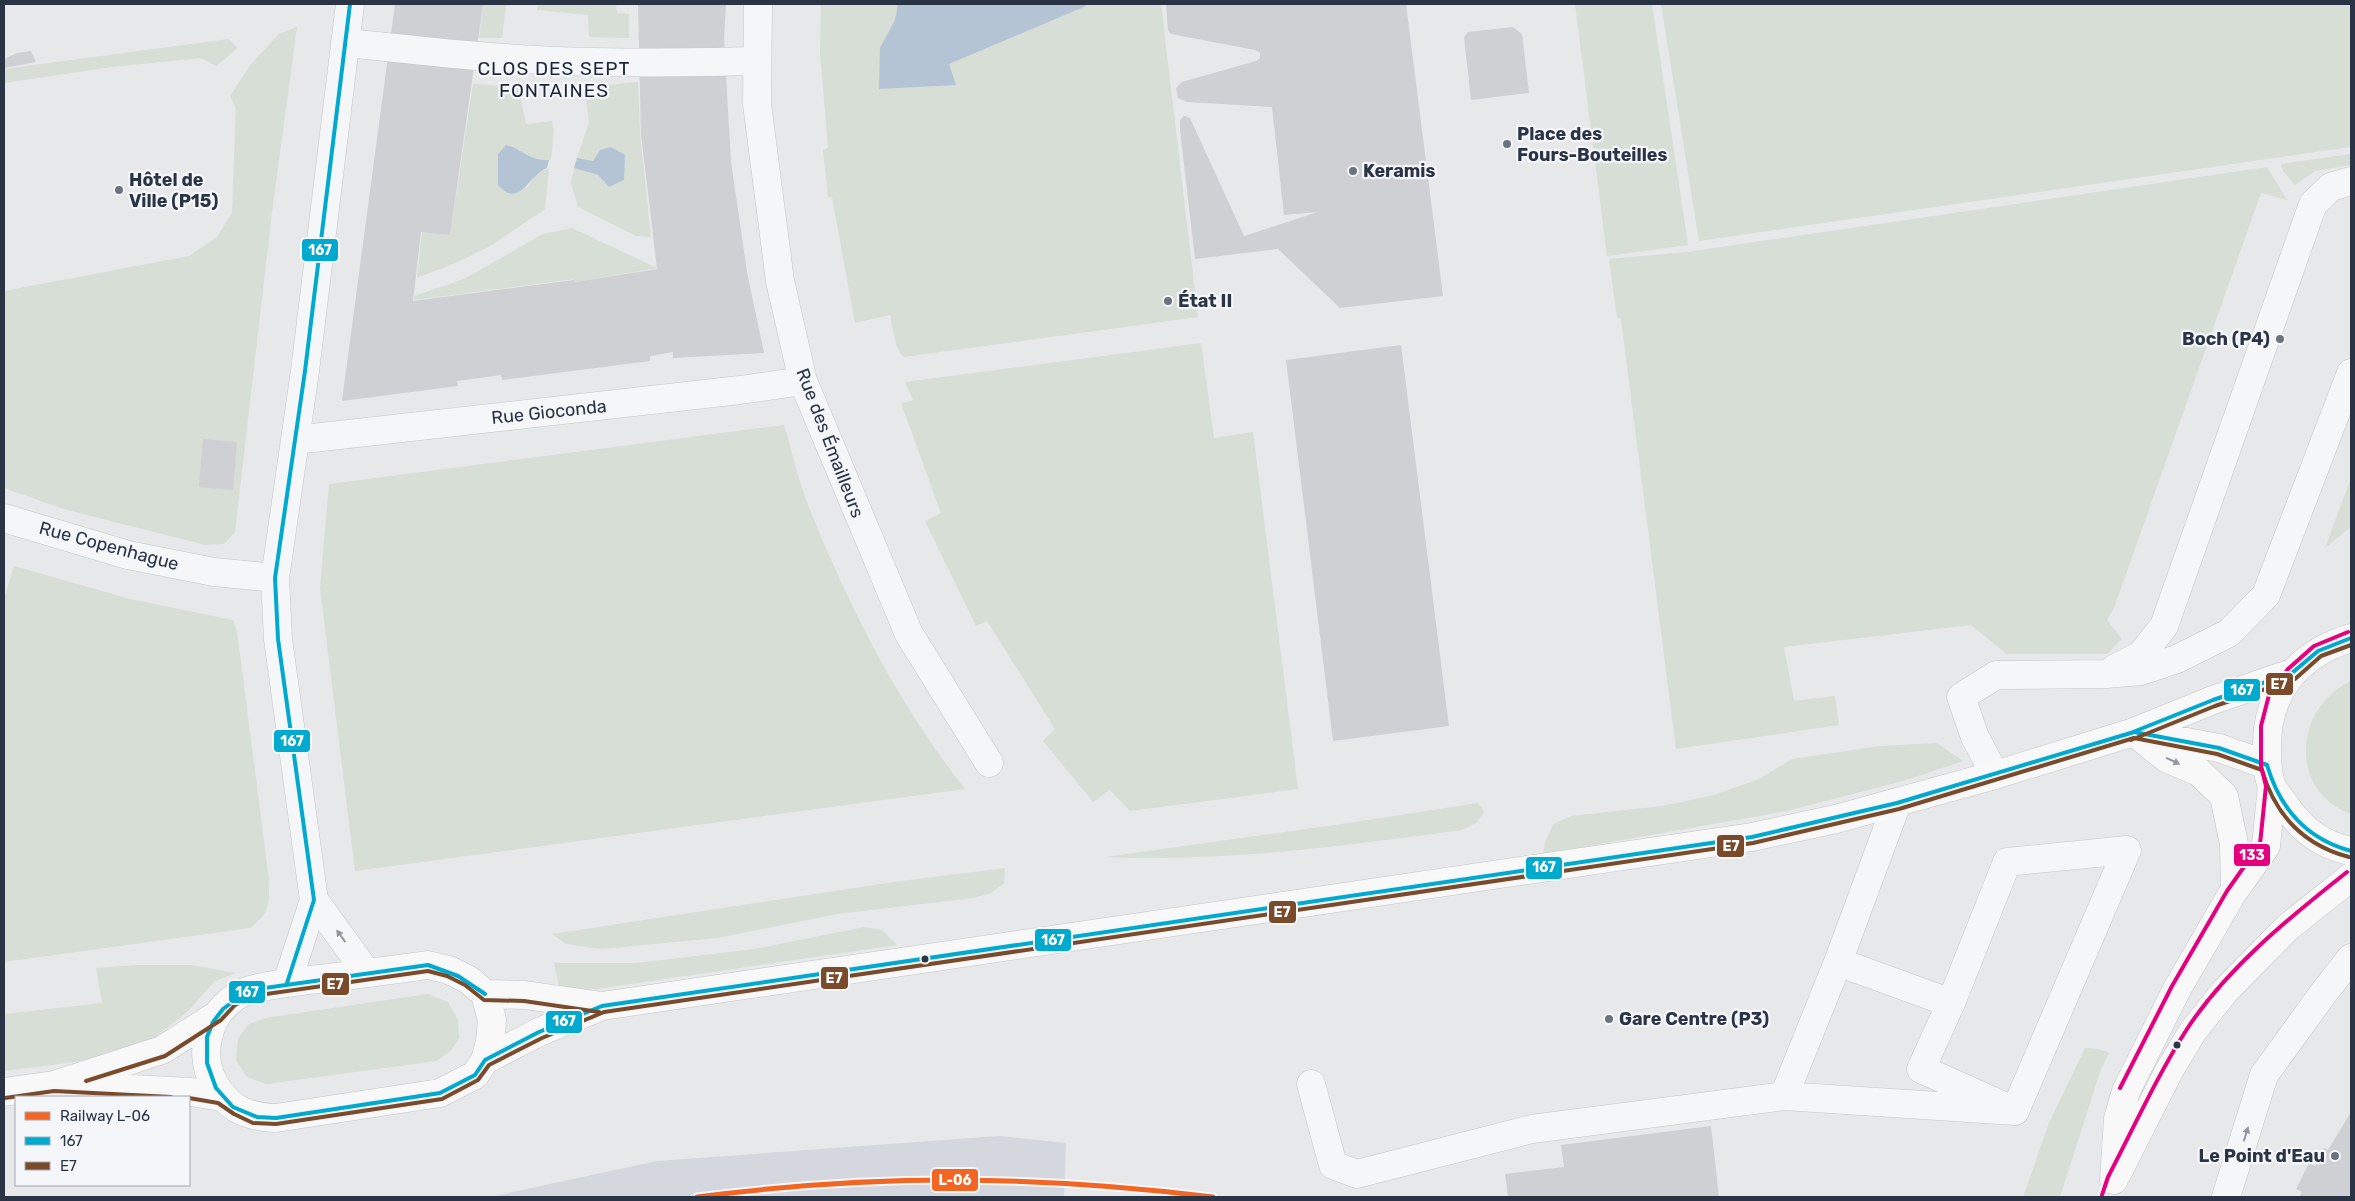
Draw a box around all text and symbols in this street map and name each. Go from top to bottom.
district label: CLOS DES SEPT FONTAINES [477,57,631,102]
place label: Place des Fours-Bouteilles [1517,123,1667,166]
marker: Place des Fours-Bouteilles [1501,138,1513,150]
place label: Keramis [1363,160,1435,182]
marker: Keramis [1347,165,1359,177]
place label: Hôtel de Ville (P15) [129,169,218,212]
marker: Hôtel de Ville (P15) [113,184,125,196]
line badge: 167 [301,238,339,262]
text: 167 [308,242,332,259]
place label: État II [1178,290,1232,312]
marker: État II [1162,295,1174,307]
place label: Boch (P4) [2182,328,2270,350]
marker: Boch (P4) [2274,333,2286,345]
street label: Rue des Émailleurs [791,365,869,521]
street label: Rue Gioconda [490,395,608,429]
street label: Rue Copenhague [37,517,181,575]
line badge: E7 [2265,672,2294,696]
text: E7 [2271,676,2287,693]
line badge: 167 [2223,678,2261,702]
text: 167 [2230,682,2254,699]
line badge: 167 [273,729,311,753]
text: 167 [280,733,304,750]
one-way arrow [2166,757,2180,765]
line badge: E7 [1716,834,1745,858]
text: E7 [1723,838,1739,855]
line badge: 133 [2233,843,2271,867]
text: 133 [2239,847,2265,864]
line badge: 167 [1525,856,1563,880]
text: 167 [1532,859,1556,876]
line badge: E7 [1268,900,1297,924]
text: E7 [1274,904,1290,921]
line badge: 167 [1034,928,1072,952]
one-way arrow [336,929,346,943]
text: 167 [1041,932,1065,949]
unlabelled marker [920,954,930,964]
line badge: E7 [820,966,849,990]
text: E7 [826,970,842,987]
line badge: E7 [321,972,350,996]
text: E7 [327,976,343,993]
line badge: 167 [228,980,266,1004]
text: 167 [235,984,259,1001]
place label: Gare Centre (P3) [1619,1008,1769,1030]
line badge: 167 [545,1010,583,1034]
text: 167 [552,1013,576,1030]
marker: Gare Centre (P3) [1603,1013,1615,1025]
unlabelled marker [2172,1040,2182,1050]
legend [15,1096,190,1186]
text: Railway L-06 [60,1107,150,1125]
one-way arrow [2242,1126,2250,1141]
text: 167 [60,1132,83,1150]
place label: Le Point d'Eau [2199,1145,2325,1167]
marker: Le Point d'Eau [2329,1150,2341,1162]
text: E7 [60,1157,77,1175]
line badge: L-06 [931,1168,979,1192]
text: L-06 [938,1172,972,1189]

